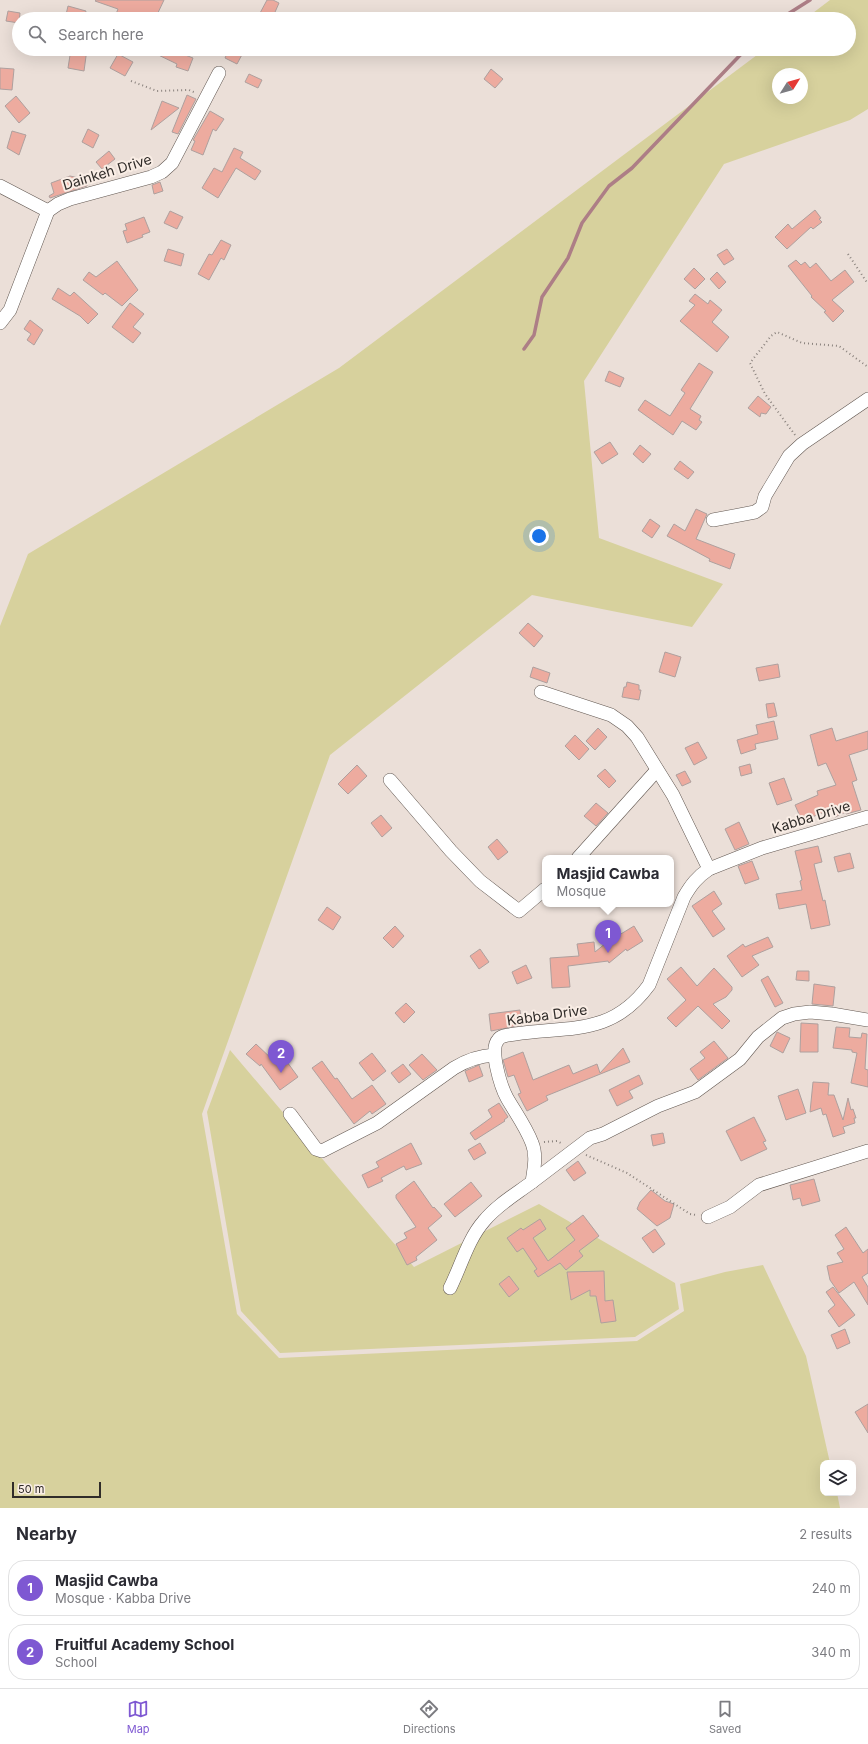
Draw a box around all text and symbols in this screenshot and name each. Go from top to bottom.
search box [12,12,856,56]
icon: search [26,23,48,45]
text: Search here [58,25,144,44]
north arrow [772,68,808,104]
street label: Dainkeh Drive [60,150,153,193]
your location [529,526,549,546]
street label: Kabba Drive [770,797,852,837]
popup [542,855,674,907]
text: Masjid Cawba [556,864,660,883]
text: Mosque [556,883,606,899]
pin: 1 [595,920,621,953]
street label: Kabba Drive [506,1000,588,1029]
pin: 2 [268,1040,294,1073]
map controls [820,1460,856,1496]
button: layers [820,1460,856,1496]
scale bar [12,1480,101,1499]
text: 50 m [18,1482,44,1496]
text: Nearby [16,1524,77,1544]
text: 2 results [799,1526,852,1542]
text: Masjid Cawba [55,1571,158,1590]
text: 1 [27,1580,33,1596]
text: 240 m [812,1580,851,1596]
text: Mosque · Kabba Drive [55,1590,191,1606]
text: Fruitful Academy School [55,1635,234,1654]
text: 2 [26,1644,34,1660]
text: 340 m [811,1644,851,1660]
text: School [55,1654,97,1670]
tab: Map [127,1698,150,1736]
tab: Directions [403,1698,456,1736]
tab: Saved [709,1698,741,1736]

